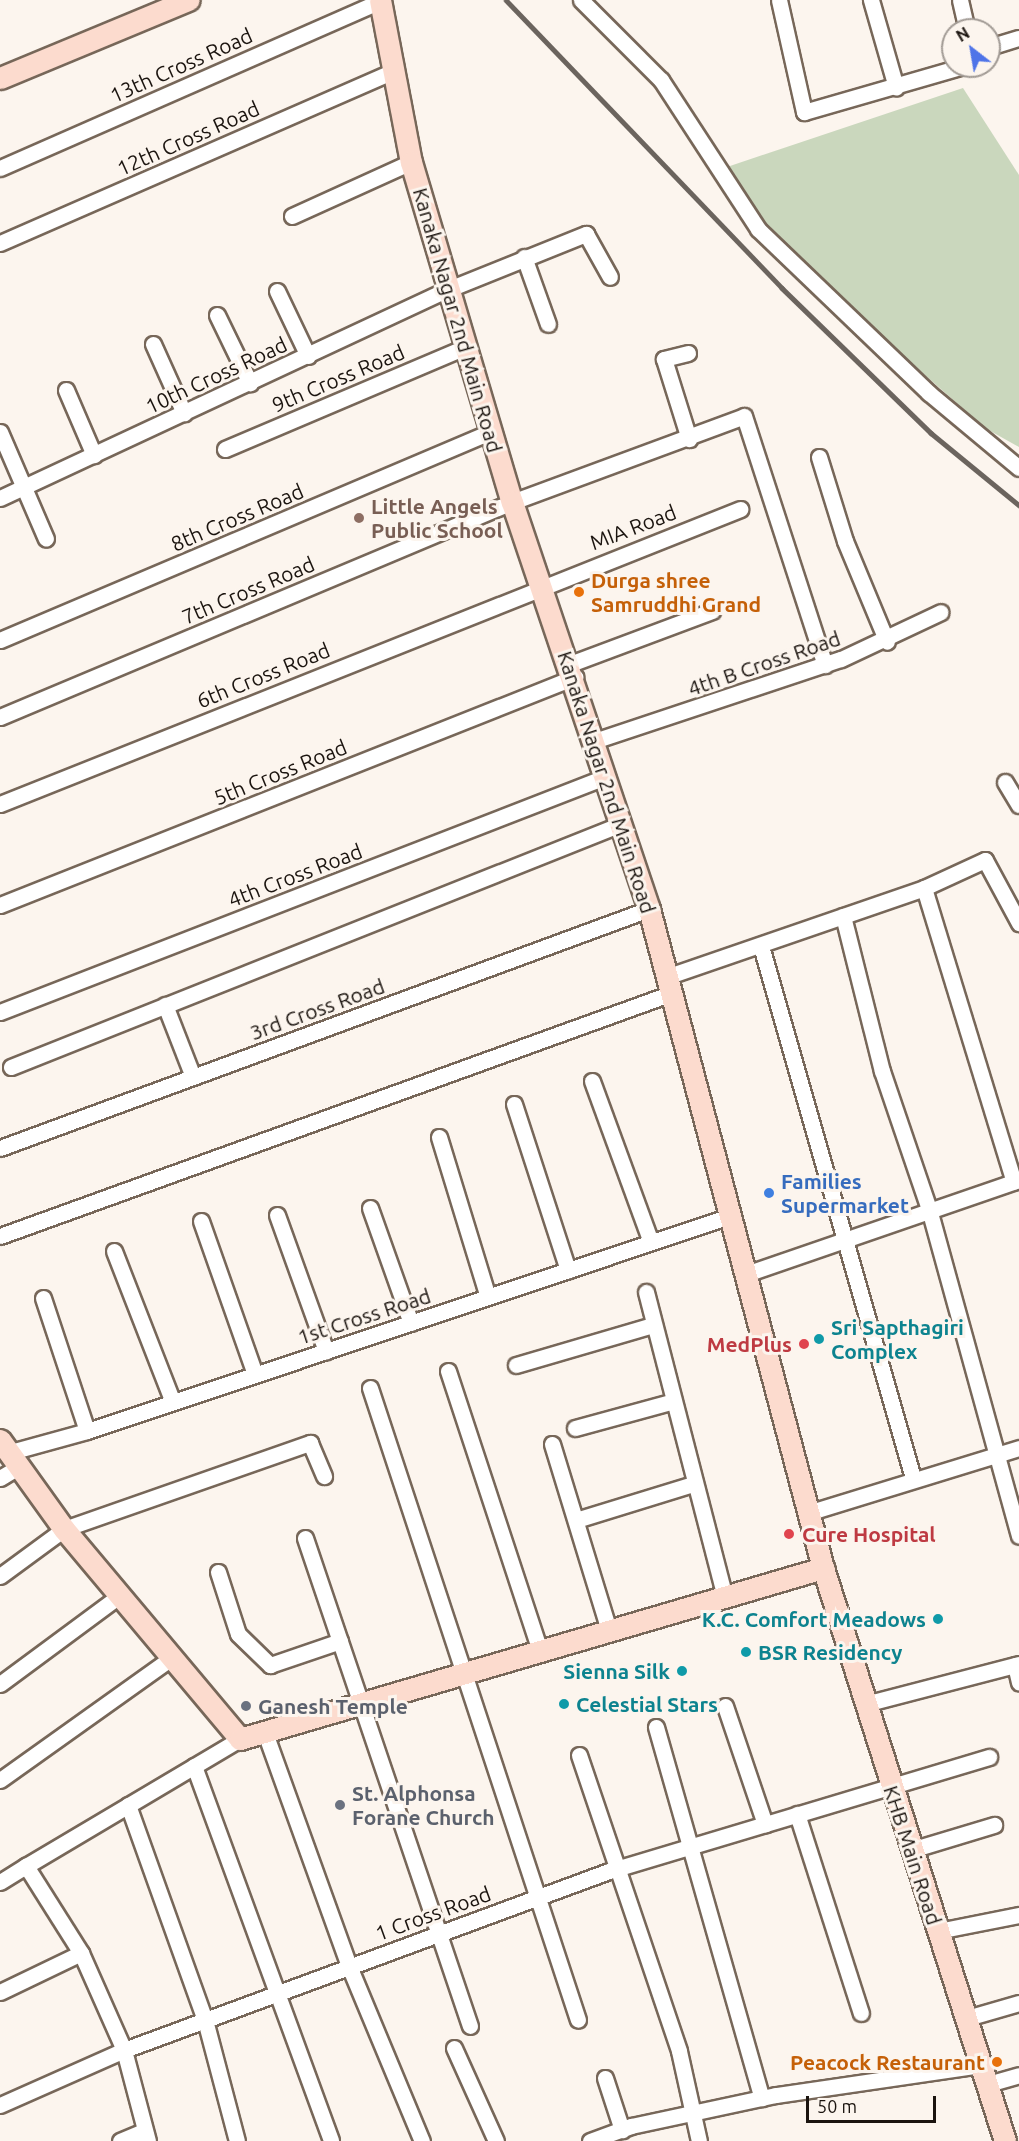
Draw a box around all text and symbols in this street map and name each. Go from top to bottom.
north arrow [941,18,1001,78]
street label: 13th Cross Road [106,22,256,108]
text: N [953,23,973,45]
street label: 12th Cross Road [113,95,263,181]
street label: Kanaka Nagar 2nd Main Road [408,185,508,455]
street label: 10th Cross Road [141,331,291,419]
street label: 9th Cross Road [268,339,408,417]
street label: 8th Cross Road [167,478,307,556]
place label: Little Angels Public School [371,493,503,543]
street label: MIA Road [586,499,680,555]
marker: Little Angels Public School [352,511,366,525]
street label: 7th Cross Road [178,551,318,629]
place label: Durga shree Samruddhi Grand [591,567,761,617]
marker: Durga shree Samruddhi Grand [572,585,586,599]
street label: 4th B Cross Road [684,625,844,701]
street label: 6th Cross Road [193,637,333,713]
street label: Kanaka Nagar 2nd Main Road [553,648,661,916]
street label: 5th Cross Road [210,734,350,810]
street label: 4th Cross Road [224,838,366,912]
street label: 3rd Cross Road [246,973,388,1045]
place label: Families Supermarket [781,1168,909,1218]
marker: Families Supermarket [762,1186,776,1200]
street label: 1st Cross Road [294,1283,434,1349]
place label: Sri Sapthagiri Complex [831,1314,964,1364]
place label: MedPlus [707,1331,792,1357]
marker: Sri Sapthagiri Complex [812,1332,826,1346]
marker: MedPlus [797,1337,811,1351]
place label: Cure Hospital [802,1521,936,1547]
marker: Cure Hospital [780,1525,798,1543]
place label: K.C. Comfort Meadows [702,1606,926,1632]
marker: K.C. Comfort Meadows [931,1612,945,1626]
place label: BSR Residency [758,1639,902,1665]
marker: BSR Residency [739,1645,753,1659]
place label: Sienna Silk [563,1658,670,1684]
marker: Sienna Silk [675,1664,689,1678]
place label: Celestial Stars [576,1691,718,1717]
place label: Ganesh Temple [258,1693,408,1719]
marker: Celestial Stars [557,1697,571,1711]
marker: Ganesh Temple [239,1699,253,1713]
place label: St. Alphonsa Forane Church [352,1780,495,1830]
street label: KHB Main Road [879,1782,947,1928]
marker: St. Alphonsa Forane Church [333,1798,347,1812]
street label: 1 Cross Road [372,1880,494,1946]
place label: Peacock Restaurant [790,2049,985,2075]
marker: Peacock Restaurant [990,2055,1004,2069]
scale bar [809,2084,940,2122]
text: 50 m [817,2096,857,2116]

